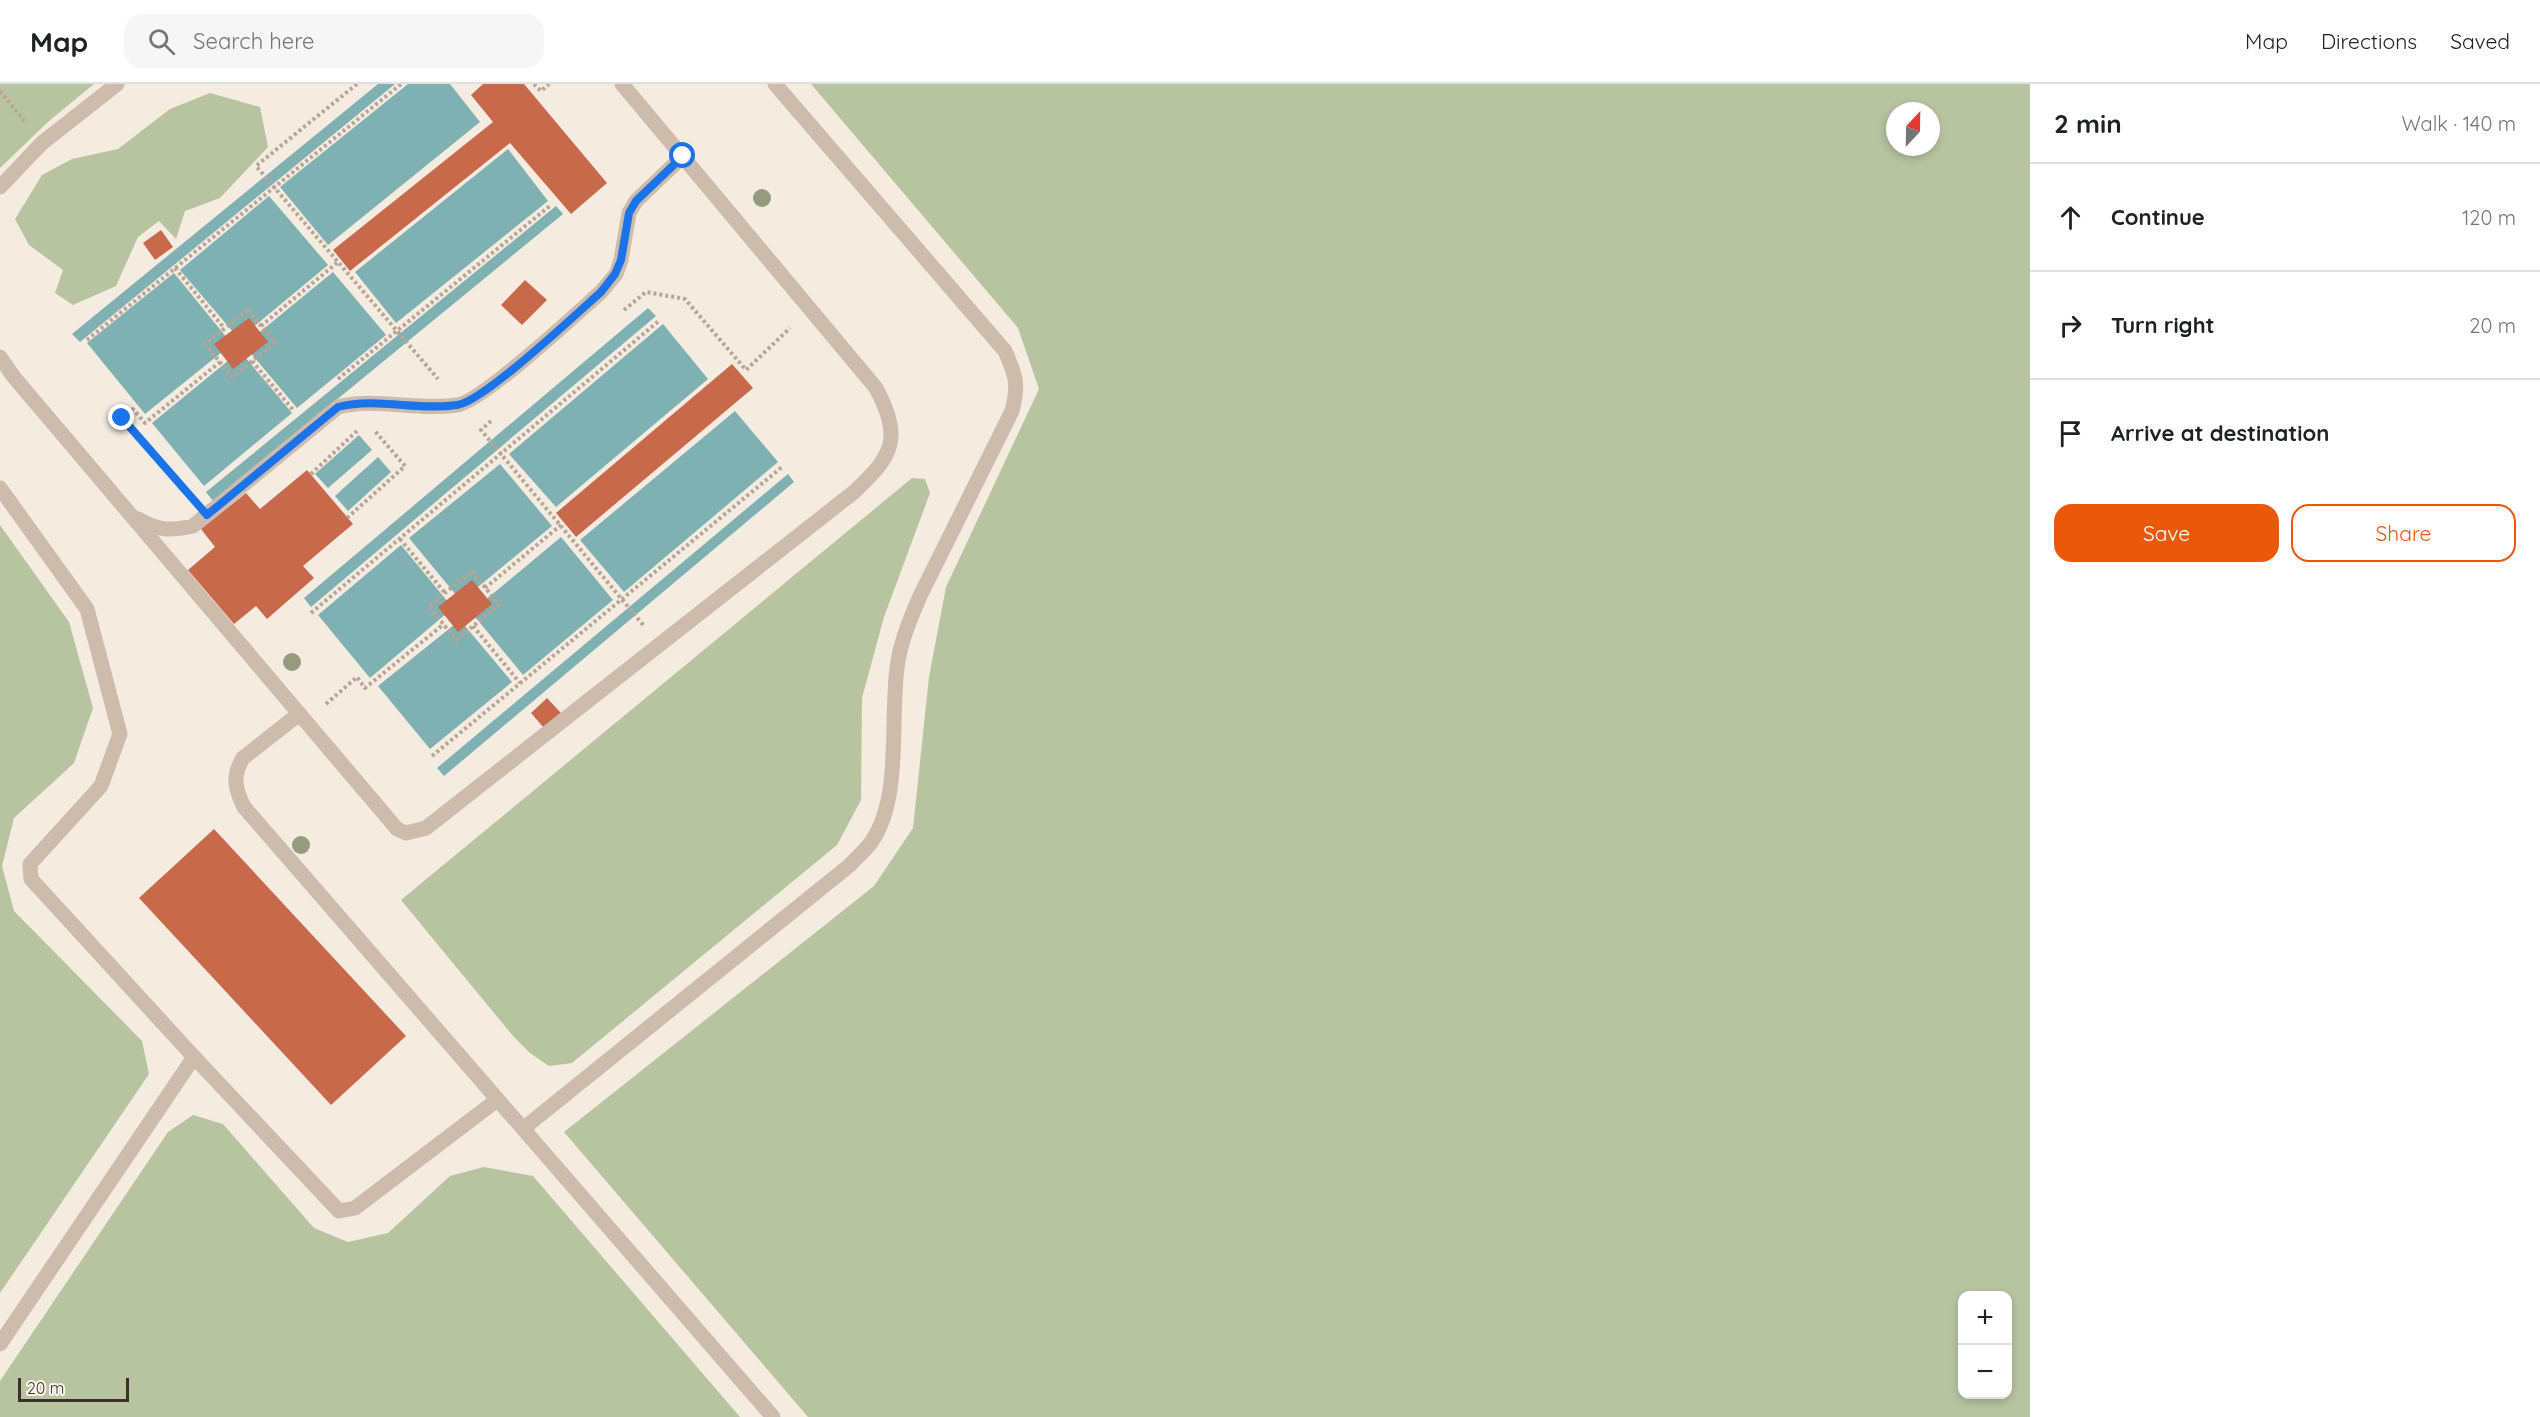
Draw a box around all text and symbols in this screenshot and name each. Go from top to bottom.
search box [124,14,544,68]
text: Map [30,24,88,59]
icon: search [145,25,178,58]
text: Search here [193,27,315,55]
text: Map [2245,28,2288,54]
text: Directions [2321,28,2417,54]
text: Saved [2450,28,2510,54]
north arrow [1886,102,1940,156]
text: 2 min [2054,107,2122,140]
text: Walk · 140 m [2401,111,2516,136]
route start [669,142,695,168]
icon: ahead [2054,201,2087,234]
text: Continue [2111,203,2205,231]
text: 120 m [2462,205,2516,230]
icon: right [2054,309,2087,342]
text: Turn right [2111,311,2215,339]
text: 20 m [2469,313,2516,338]
route end [108,404,134,430]
icon: arrive [2054,417,2087,450]
text: Arrive at destination [2111,419,2329,447]
button: Save [2054,504,2279,562]
button: Share [2291,504,2516,562]
map controls [1958,1291,2012,1399]
button: + [1958,1291,2012,1345]
button: − [1958,1345,2012,1399]
scale bar [18,1375,129,1402]
text: 20 m [27,1378,64,1398]

